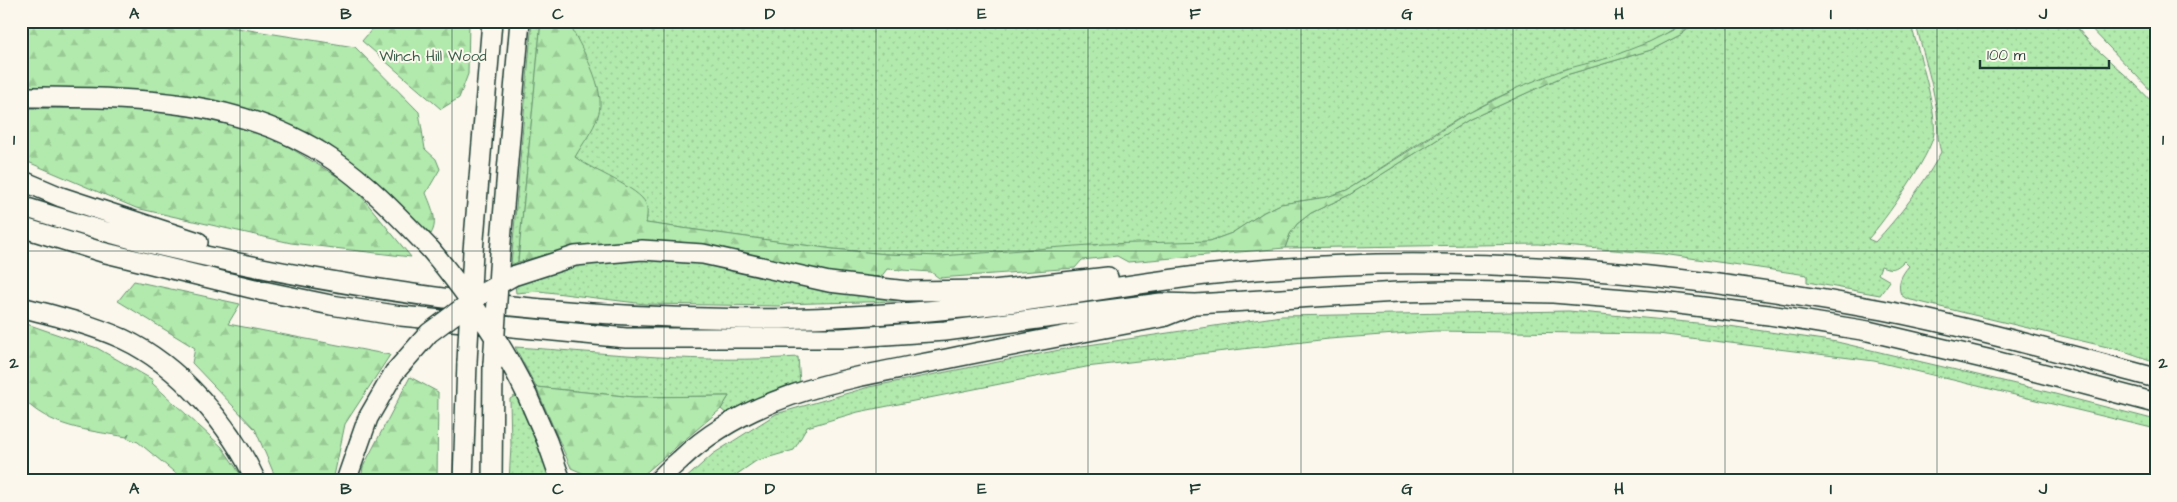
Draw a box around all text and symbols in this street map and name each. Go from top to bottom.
text: A [129,3,140,25]
text: B [340,3,352,25]
text: C [552,3,564,25]
text: D [765,3,776,25]
text: E [977,3,987,25]
text: F [1189,3,1201,25]
text: G [1401,3,1413,25]
text: H [1614,3,1624,25]
text: I [1830,3,1832,25]
text: J [2038,3,2048,25]
scale bar [1980,38,2108,70]
text: 100 m [1987,45,2026,66]
park label: Winch Hill Wood [379,46,487,67]
text: 1 [13,129,16,151]
text: 1 [2162,129,2165,151]
text: 2 [8,352,19,374]
text: 2 [2157,352,2168,374]
text: A [129,478,140,500]
text: B [340,478,352,500]
text: C [552,478,564,500]
text: D [765,478,776,500]
text: E [977,478,987,500]
text: F [1189,478,1201,500]
text: G [1401,478,1413,500]
text: H [1614,478,1624,500]
text: I [1830,478,1832,500]
text: J [2038,478,2048,500]

